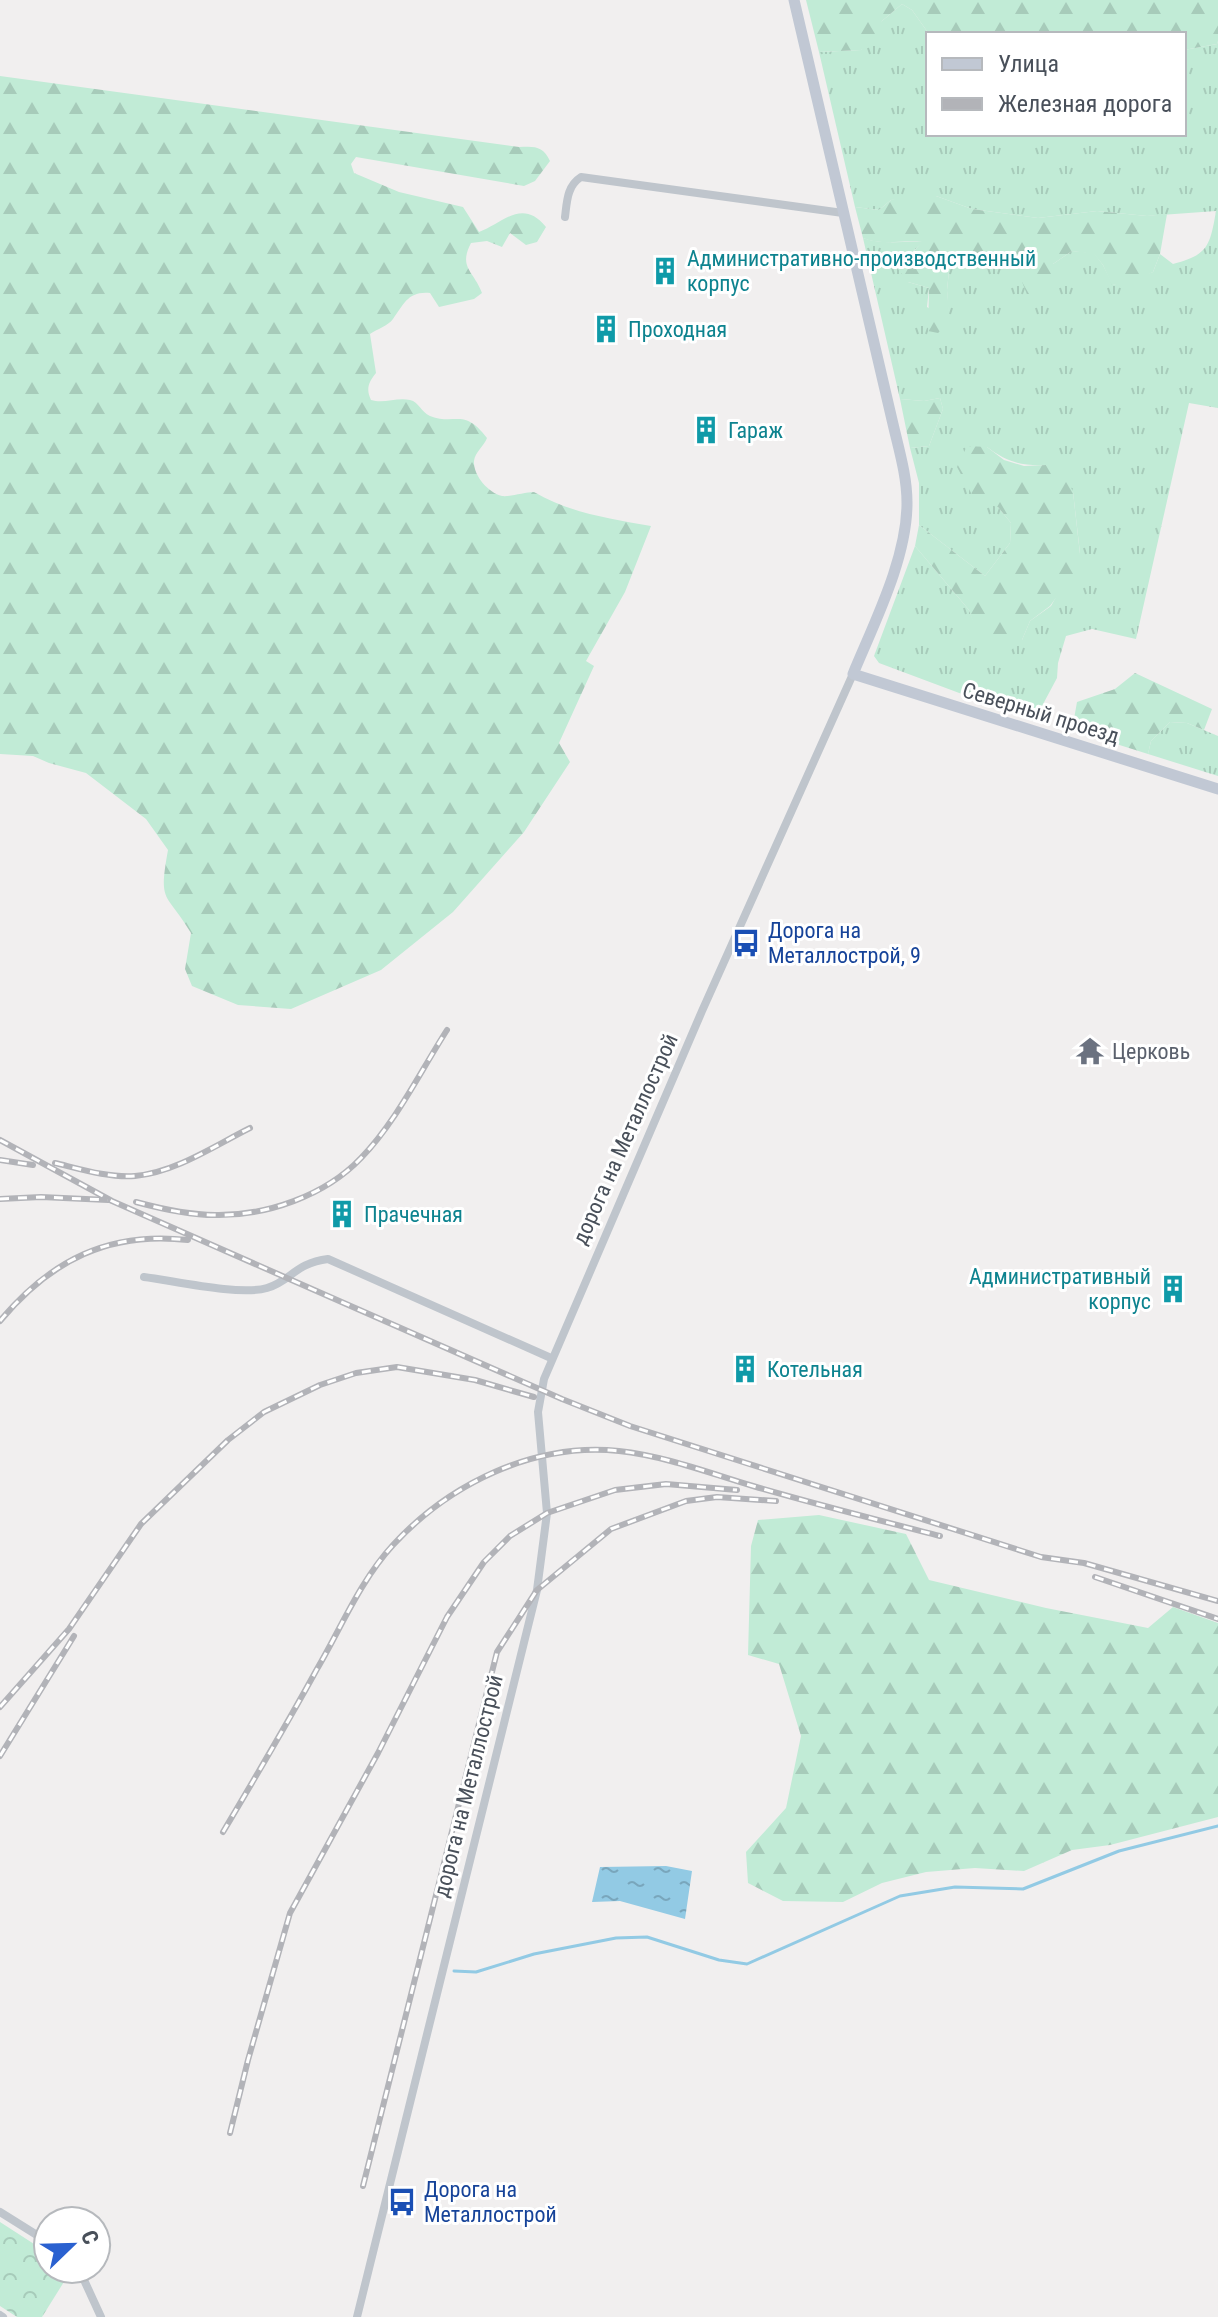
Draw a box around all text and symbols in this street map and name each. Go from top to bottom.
legend [926,32,1186,136]
text: Улица [998,50,1059,78]
text: Железная дорога [998,90,1172,118]
place label: Административно-производственный корпус [687,246,1036,296]
building icon: Административно-производственный корпус [650,256,680,286]
building icon: Проходная [591,314,621,344]
place label: Проходная [628,317,727,342]
building icon: Гараж [691,415,721,445]
place label: Гараж [728,418,783,443]
street label: Северный проезд [960,677,1123,749]
place label: Дорога на Металлострой, 9 [768,918,921,968]
bus stop icon: Дорога на Металлострой, 9 [731,928,761,958]
street label: дорога на Металлострой [567,1030,683,1248]
temple icon: Церковь [1075,1036,1105,1066]
place label: Церковь [1112,1039,1190,1064]
building icon: Прачечная [327,1199,357,1229]
place label: Прачечная [364,1202,463,1227]
place label: Административный корпус [969,1264,1151,1314]
building icon: Административный корпус [1158,1274,1188,1304]
building icon: Котельная [730,1354,760,1384]
place label: Котельная [767,1357,863,1382]
street label: дорога на Металлострой [428,1672,508,1900]
place label: Дорога на Металлострой [424,2177,557,2227]
bus stop icon: Дорога на Металлострой [387,2187,417,2217]
north arrow [32,2205,112,2285]
text: С [76,2227,104,2248]

